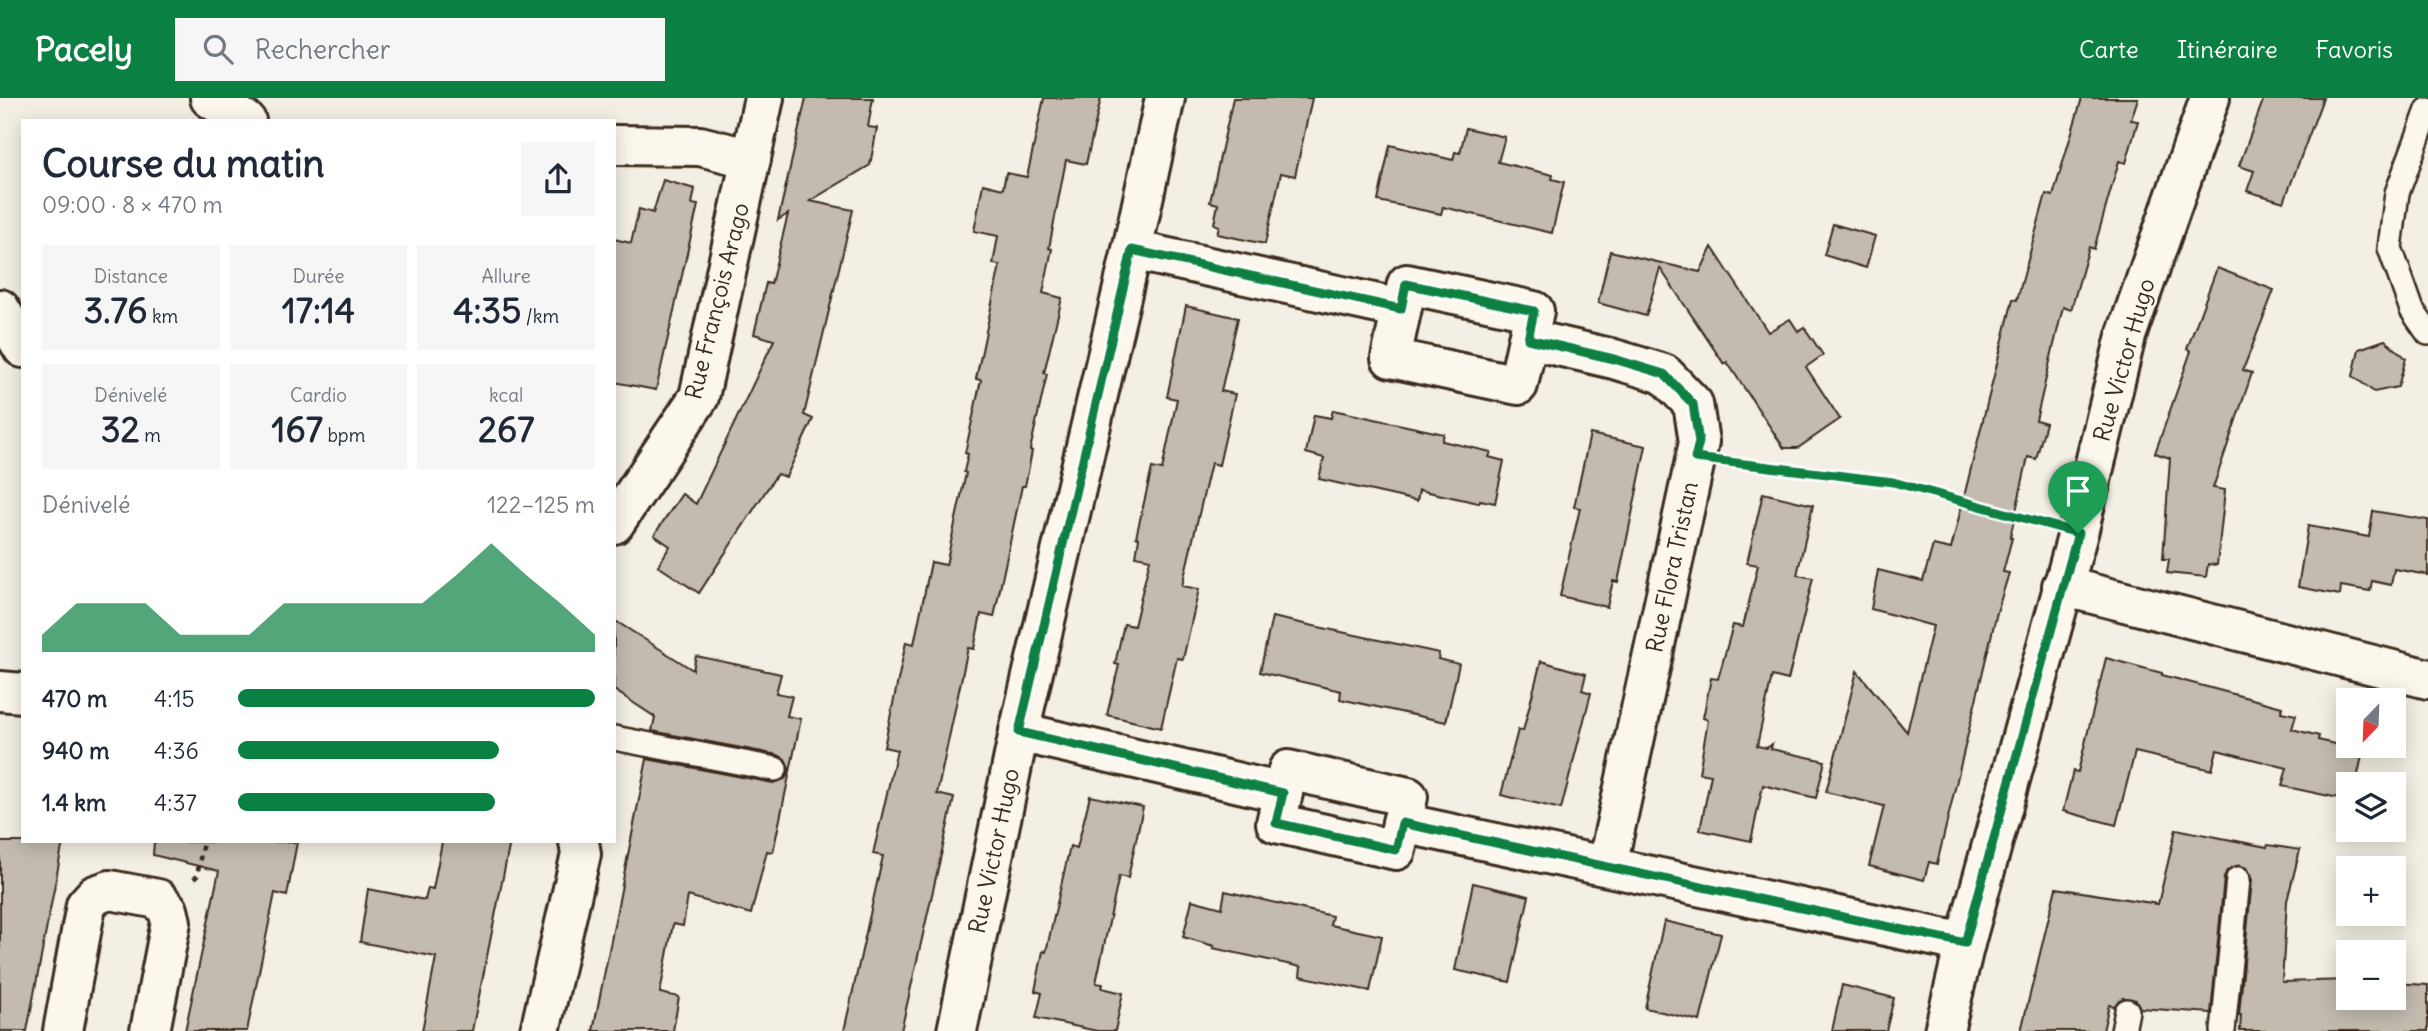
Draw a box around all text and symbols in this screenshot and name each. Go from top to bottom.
search box [175,18,665,81]
text: Pacely [35,28,133,70]
icon: search [199,30,237,68]
text: Rechercher [255,33,390,66]
text: Carte [2079,34,2139,64]
text: Itinéraire [2177,34,2278,64]
text: Favoris [2316,34,2393,64]
text: Course du matin [42,140,324,187]
button: share [521,142,595,216]
text: 09:00 · 8 × 470 m [42,190,223,219]
street label: Rue François Arago [678,200,755,402]
text: Distance [94,264,168,288]
text: Durée [292,264,345,288]
text: Allure [482,264,531,288]
street label: Rue Victor Hugo [2086,275,2161,445]
text: 3.76 [83,288,147,332]
text: 17:14 [282,288,355,332]
text: 4:35 [453,288,521,332]
text: km [147,304,178,328]
text: /km [521,304,559,328]
text: Dénivelé [94,383,167,407]
text: Cardio [290,383,347,407]
text: kcal [489,383,523,407]
text: 32 [101,407,140,451]
text: 167 [272,407,323,451]
text: 267 [478,407,534,451]
text: m [140,423,161,447]
text: bpm [323,423,365,447]
pin [2048,461,2108,533]
icon: arrive [2059,472,2097,510]
street label: Rue Flora Tristan [1639,479,1704,655]
text: Dénivelé [42,490,130,519]
text: 122–125 m [487,490,595,519]
text: 470 m [42,684,107,713]
text: 4:15 [154,684,195,713]
north arrow [2336,688,2406,758]
map controls [2336,688,2406,1010]
text: 940 m [42,736,109,765]
text: 4:36 [154,736,199,765]
street label: Rue Victor Hugo [962,766,1025,936]
button: layers [2336,772,2406,842]
text: 1.4 km [42,788,106,817]
text: 4:37 [154,788,197,817]
button: + [2336,856,2406,926]
button: − [2336,940,2406,1010]

